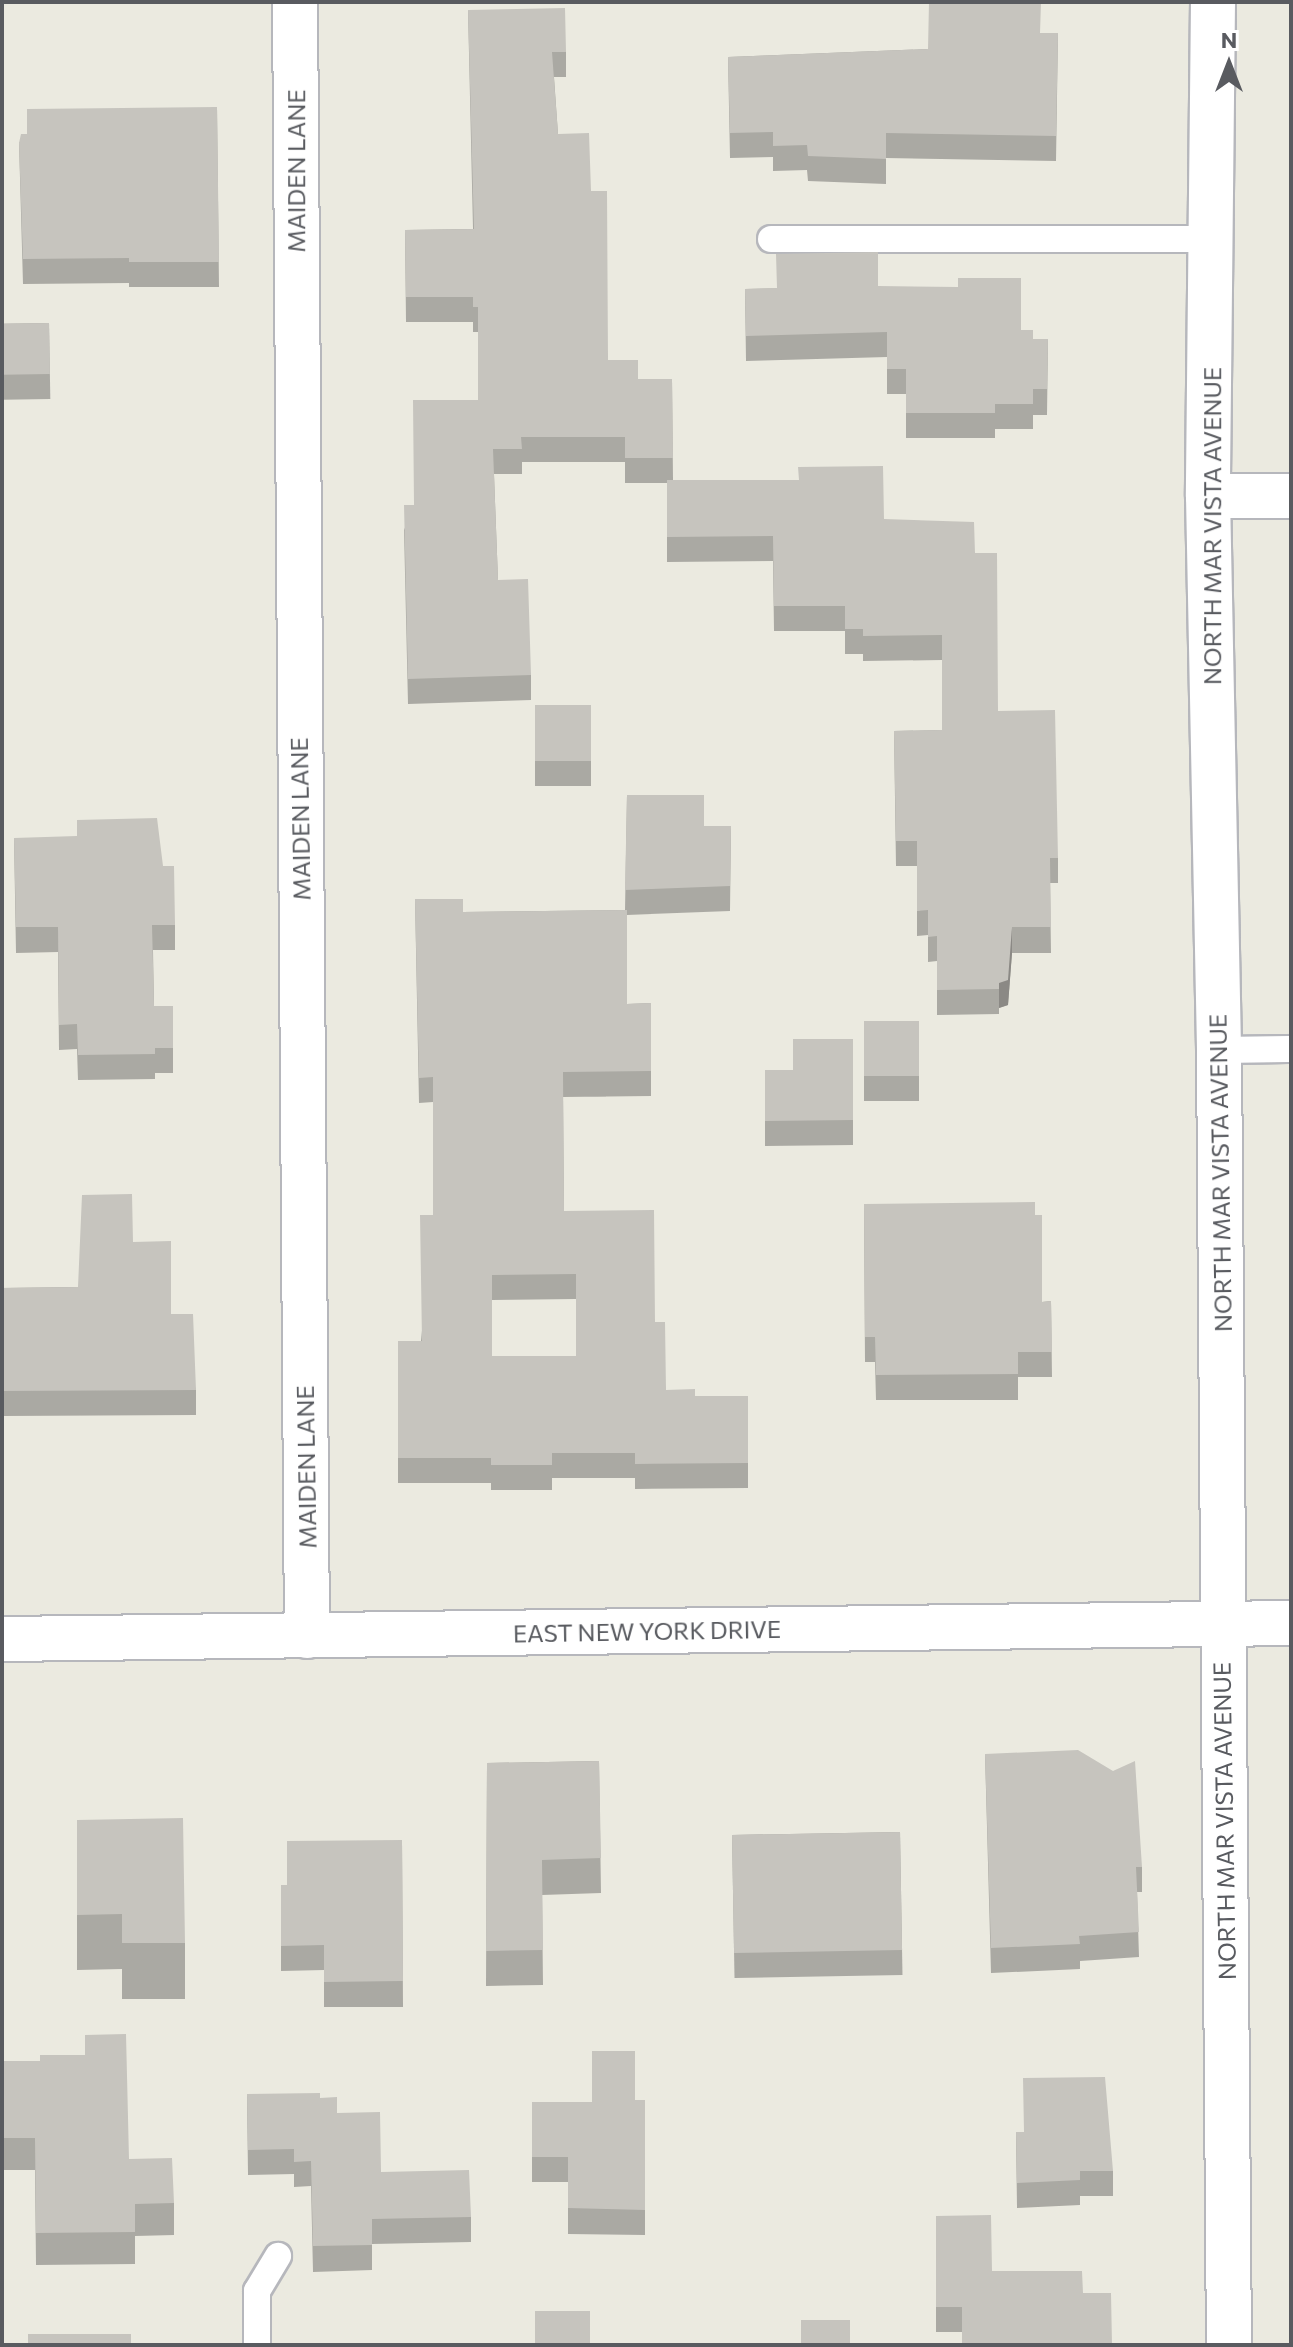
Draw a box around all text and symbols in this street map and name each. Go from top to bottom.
north arrow [1189,24,1269,104]
text: N [1221,26,1237,53]
street label: MAIDEN LANE [282,89,310,253]
street label: NORTH MAR VISTA AVENUE [1198,367,1226,685]
street label: MAIDEN LANE [284,737,316,901]
street label: NORTH MAR VISTA AVENUE [1203,1014,1237,1332]
street label: MAIDEN LANE [290,1385,322,1549]
street label: EAST NEW YORK DRIVE [513,1614,781,1648]
street label: NORTH MAR VISTA AVENUE [1207,1662,1241,1980]

